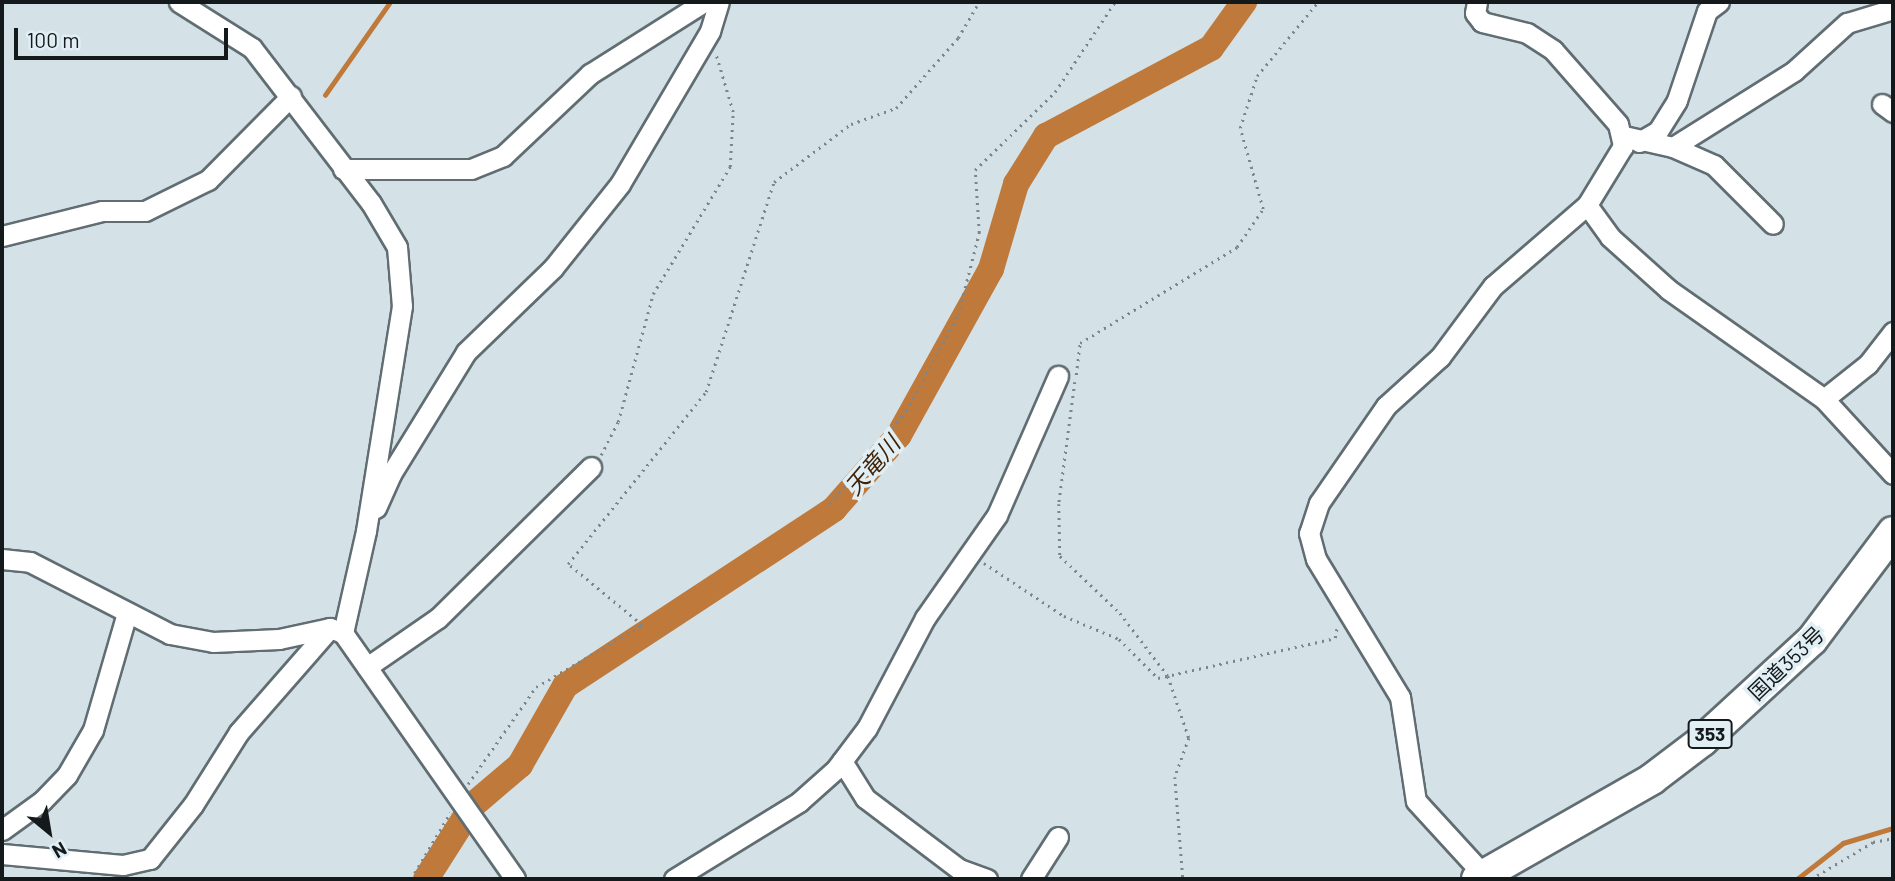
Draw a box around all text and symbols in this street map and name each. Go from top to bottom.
scale bar [18,14,231,58]
text: 100 m [27,27,80,52]
water label: 天竜川 [839,430,905,500]
street label: 国道353号 [1743,621,1829,705]
road number: 353 [1687,719,1733,750]
north arrow [14,797,84,867]
text: N [49,837,71,864]

